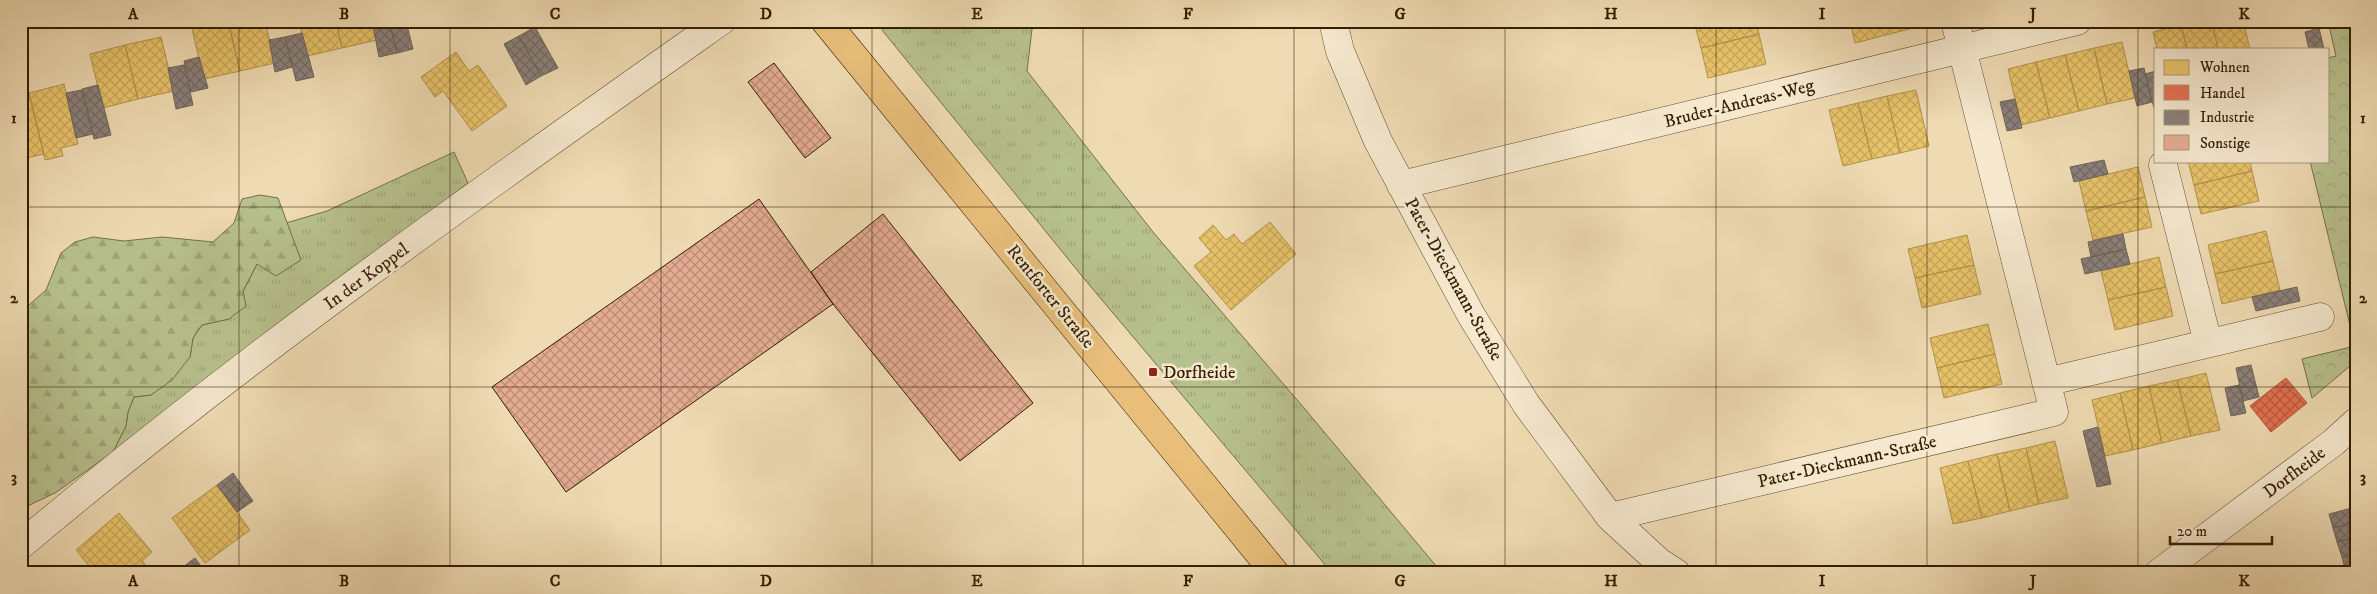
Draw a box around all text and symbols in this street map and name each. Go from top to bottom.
text: A [127,4,139,24]
text: B [339,4,349,24]
text: C [550,4,560,24]
text: D [760,4,772,24]
text: E [971,4,983,24]
text: F [1183,4,1193,24]
text: G [1394,4,1406,24]
text: H [1604,4,1618,24]
text: I [1819,4,1826,24]
text: J [2028,4,2037,24]
text: K [2238,4,2250,24]
legend [2154,48,2330,162]
text: Wohnen [2199,58,2250,77]
street label: Bruder-Andreas-Weg [1662,75,1817,133]
text: Handel [2200,84,2245,103]
text: 1 [11,108,17,128]
text: Industrie [2200,108,2254,127]
text: 1 [2360,108,2366,128]
text: Sonstige [2200,134,2250,153]
street label: Pater-Dieckmann-Straße [1399,194,1507,365]
street label: In der Koppel [320,238,414,315]
street label: Rentforter Straße [1002,240,1099,353]
text: 2 [10,288,19,308]
text: 2 [2359,288,2368,308]
place label: Dorfheide [1163,362,1235,384]
marker: Dorfheide [1147,366,1159,378]
street label: Pater-Dieckmann-Straße [1756,431,1939,493]
street label: Dorfheide [2259,442,2330,503]
text: 3 [11,467,17,487]
text: 3 [2360,467,2366,487]
scale bar [2170,514,2272,546]
text: 20 m [2177,522,2207,541]
text: A [127,571,139,591]
text: B [339,571,349,591]
text: C [550,571,560,591]
text: D [760,571,772,591]
text: E [971,571,983,591]
text: F [1183,571,1193,591]
text: G [1394,571,1406,591]
text: H [1604,571,1618,591]
text: I [1819,571,1826,591]
text: J [2028,571,2037,591]
text: K [2238,571,2250,591]

